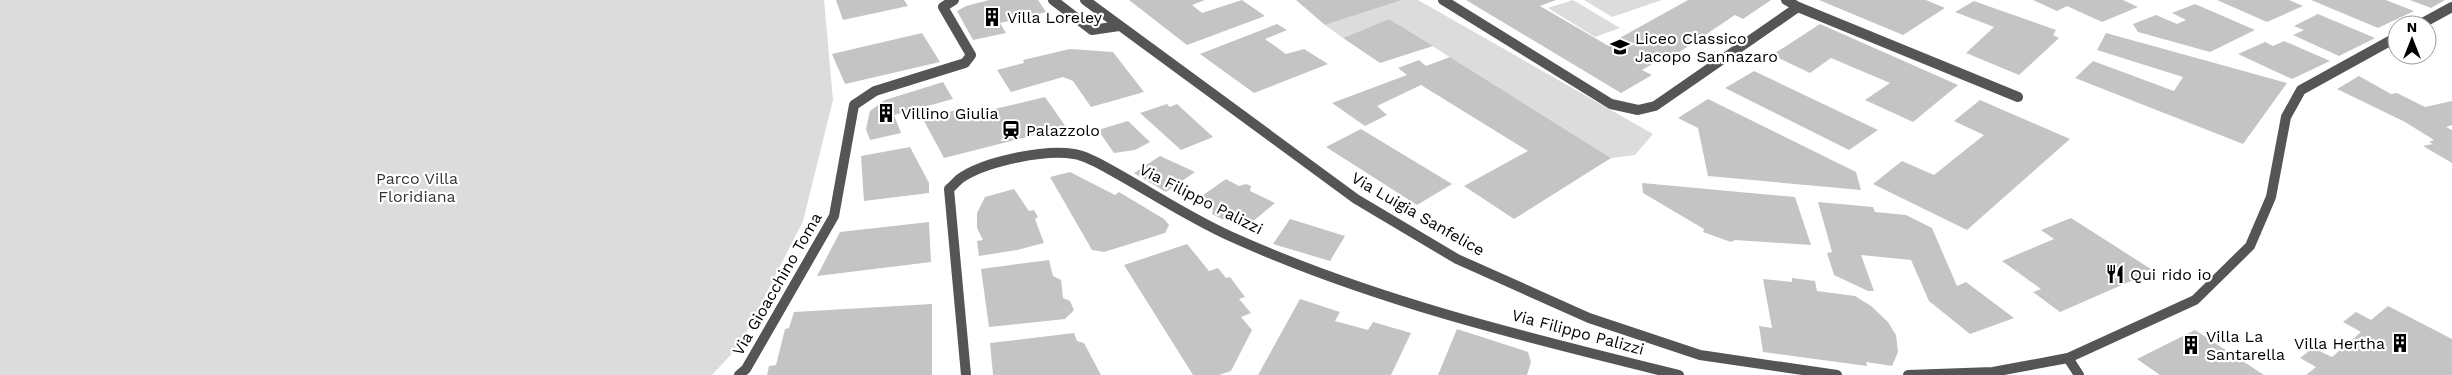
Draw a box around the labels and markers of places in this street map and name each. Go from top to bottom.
building icon: Villa Loreley [981,6,1003,28]
place label: Villa Loreley [1007,8,1103,27]
place label: Liceo Classico Jacopo Sannazaro [1635,29,1778,66]
school or university icon: Liceo Classico Jacopo Sannazaro [1609,36,1631,58]
building icon: Villino Giulia [875,102,897,124]
place label: Villino Giulia [901,104,999,123]
station icon: Palazzolo [1000,119,1022,141]
place label: Palazzolo [1026,121,1100,140]
restaurant icon: Qui rido io [2104,263,2126,285]
place label: Qui rido io [2130,265,2211,284]
place label: Villa La Santarella [2206,327,2285,364]
building icon: Villa Hertha [2389,332,2411,354]
building icon: Villa La Santarella [2180,334,2202,356]
place label: Villa Hertha [2294,334,2385,353]

